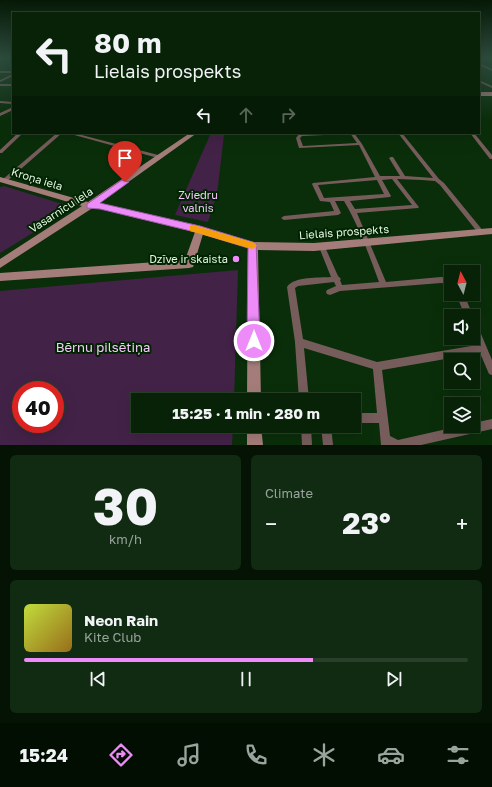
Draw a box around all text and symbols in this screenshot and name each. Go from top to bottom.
text: 80 m [94,26,162,59]
icon: left [28,28,80,80]
text: Lielais prospekts [94,60,241,82]
icon: left [193,104,215,126]
icon: ahead [235,104,257,126]
icon: right [277,104,299,126]
pin [108,141,142,182]
icon: arrive [114,147,136,169]
street label: Kroņa iela [10,165,64,193]
street label: Vasarnīcu iela [26,184,95,235]
park label: Zviedru valnis [178,188,218,214]
street label: Lielais prospekts [299,222,390,241]
place label: Dzīve ir skaista [149,252,228,265]
marker: Dzīve ir skaista [231,254,241,264]
north arrow [444,265,480,301]
map controls [444,265,480,433]
button: sound [444,309,480,345]
position arrow [233,320,275,362]
park label: Bērnu pilsētiņa [56,339,150,355]
button: search [444,353,480,389]
speed limit sign: 40 [12,381,64,433]
button: layers [444,397,480,433]
text: 15:25 · 1 min · 280 m [172,404,320,422]
text: 30 [93,474,158,536]
text: Climate [265,485,313,501]
text: 23° [342,505,391,541]
text: − [265,510,277,537]
text: + [456,510,468,537]
text: km/h [109,531,142,547]
text: Neon Rain [84,611,158,629]
text: Kite Club [84,629,141,645]
icon: previous [87,668,109,690]
icon: pause [235,668,257,690]
icon: next [383,668,405,690]
icon: directions [107,741,135,769]
icon: music [175,741,203,769]
icon: phone [242,741,270,769]
icon: climate [310,741,338,769]
icon: car [377,741,405,769]
icon: filters [444,741,472,769]
text: 15:24 [20,744,68,766]

